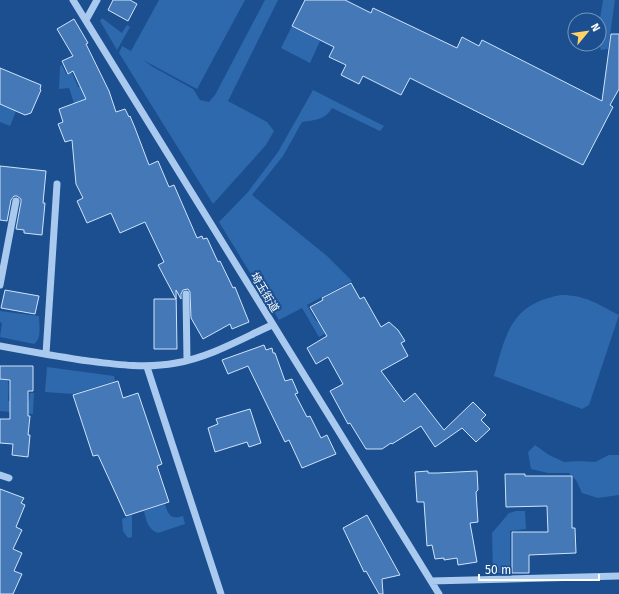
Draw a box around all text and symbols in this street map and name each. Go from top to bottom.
north arrow [567,12,607,52]
text: N [588,21,603,34]
street label: 埼玉街道 [248,270,281,314]
scale bar [479,556,599,582]
text: 50 m [485,563,511,577]

